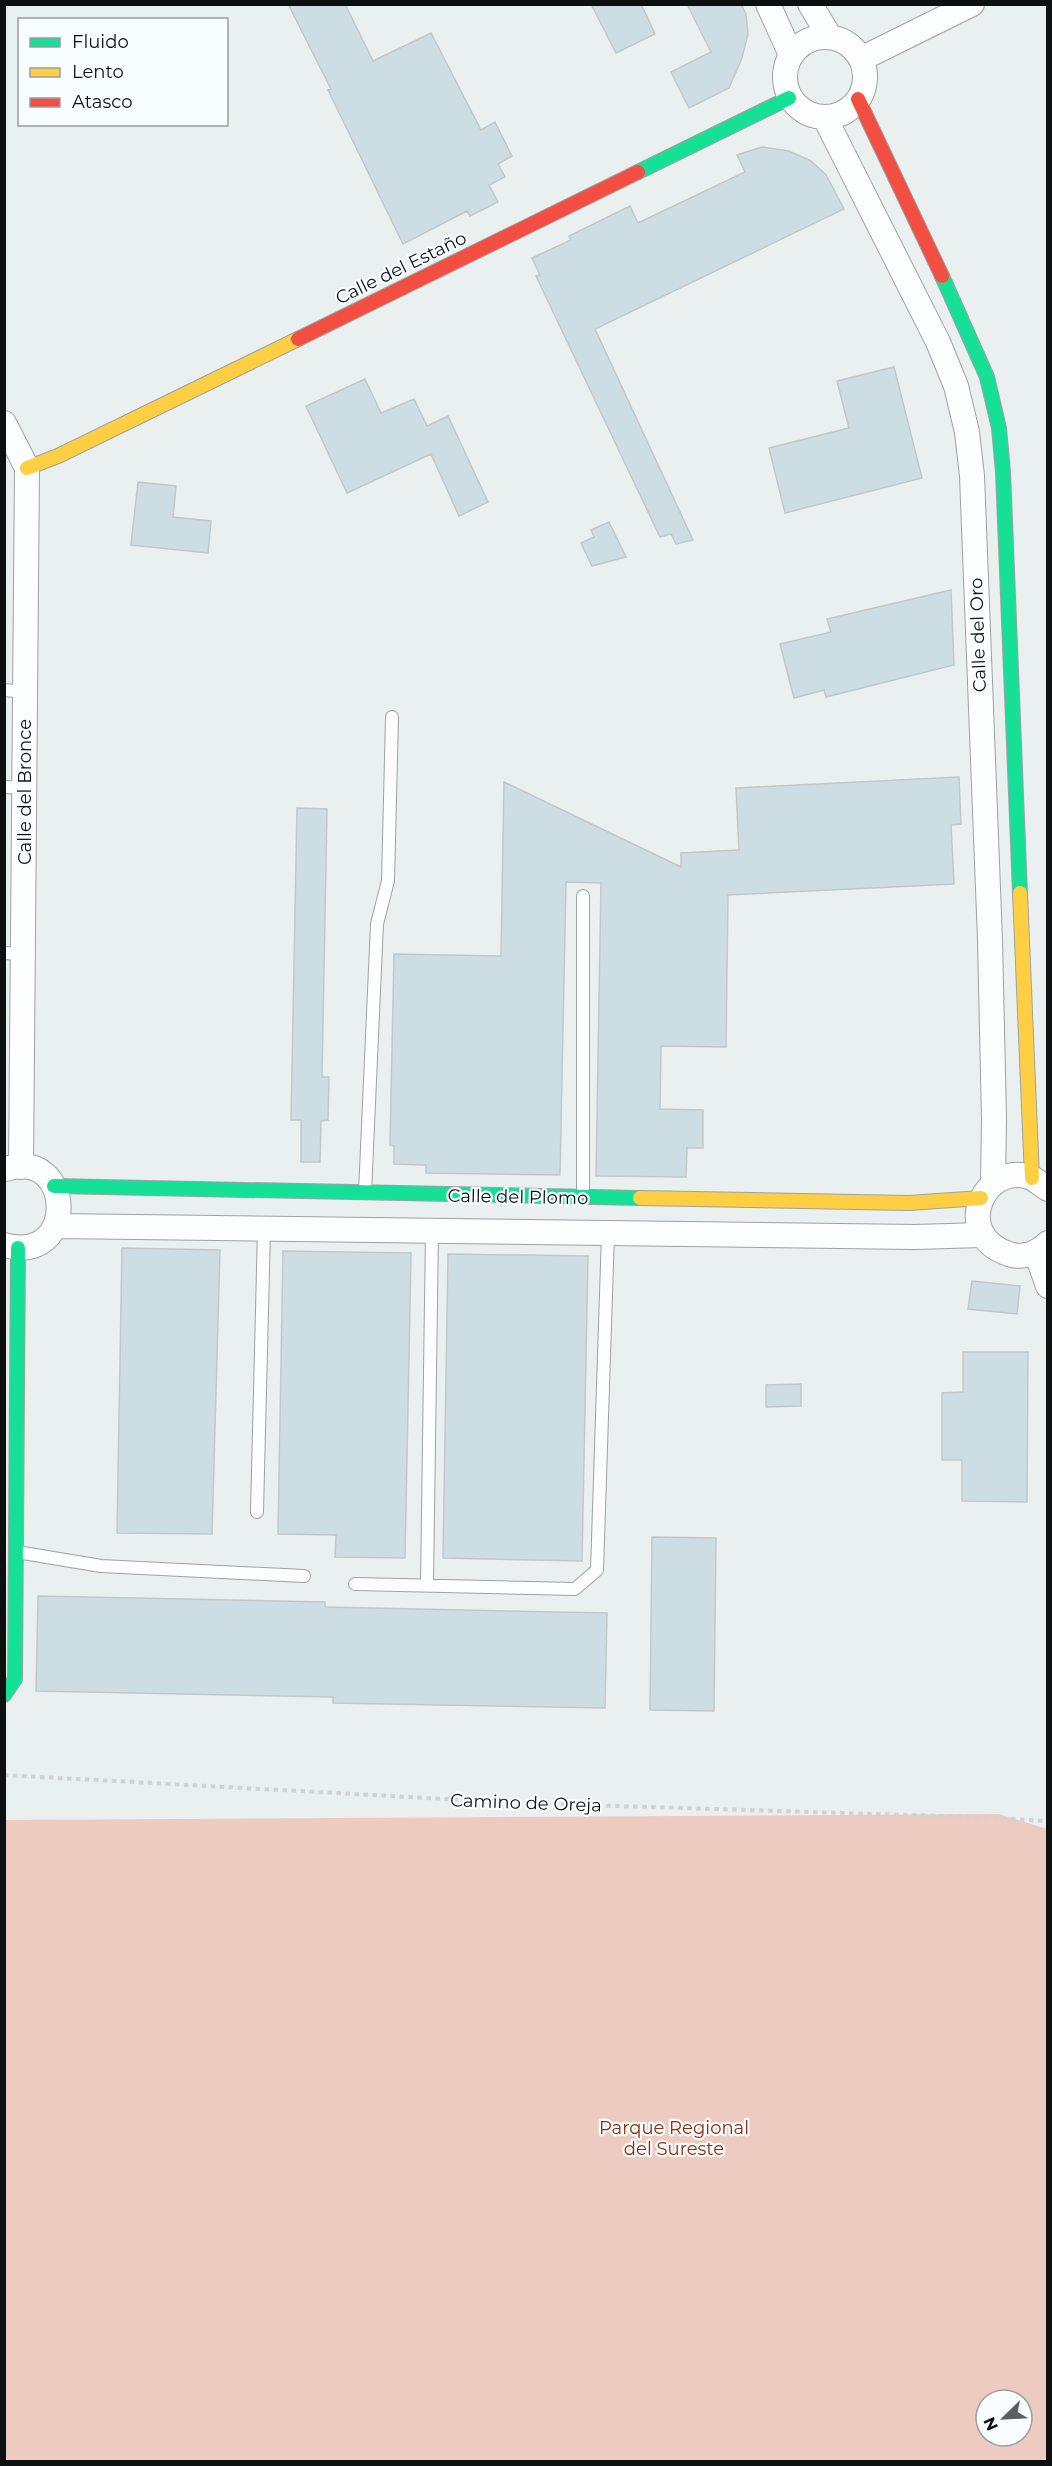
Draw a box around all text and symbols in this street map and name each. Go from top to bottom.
legend [18,18,228,126]
text: Fluido [72,31,129,53]
text: Lento [72,61,124,83]
text: Atasco [72,91,132,113]
street label: Calle del Estaño [332,227,470,309]
street label: Calle del Oro [965,577,991,693]
street label: Calle del Bronce [14,719,36,865]
street label: Calle del Plomo [448,1185,588,1209]
street label: Camino de Oreja [450,1789,602,1817]
park label: Parque Regional del Sureste [599,2117,749,2160]
north arrow [974,2388,1034,2448]
text: N [979,2414,1002,2434]

